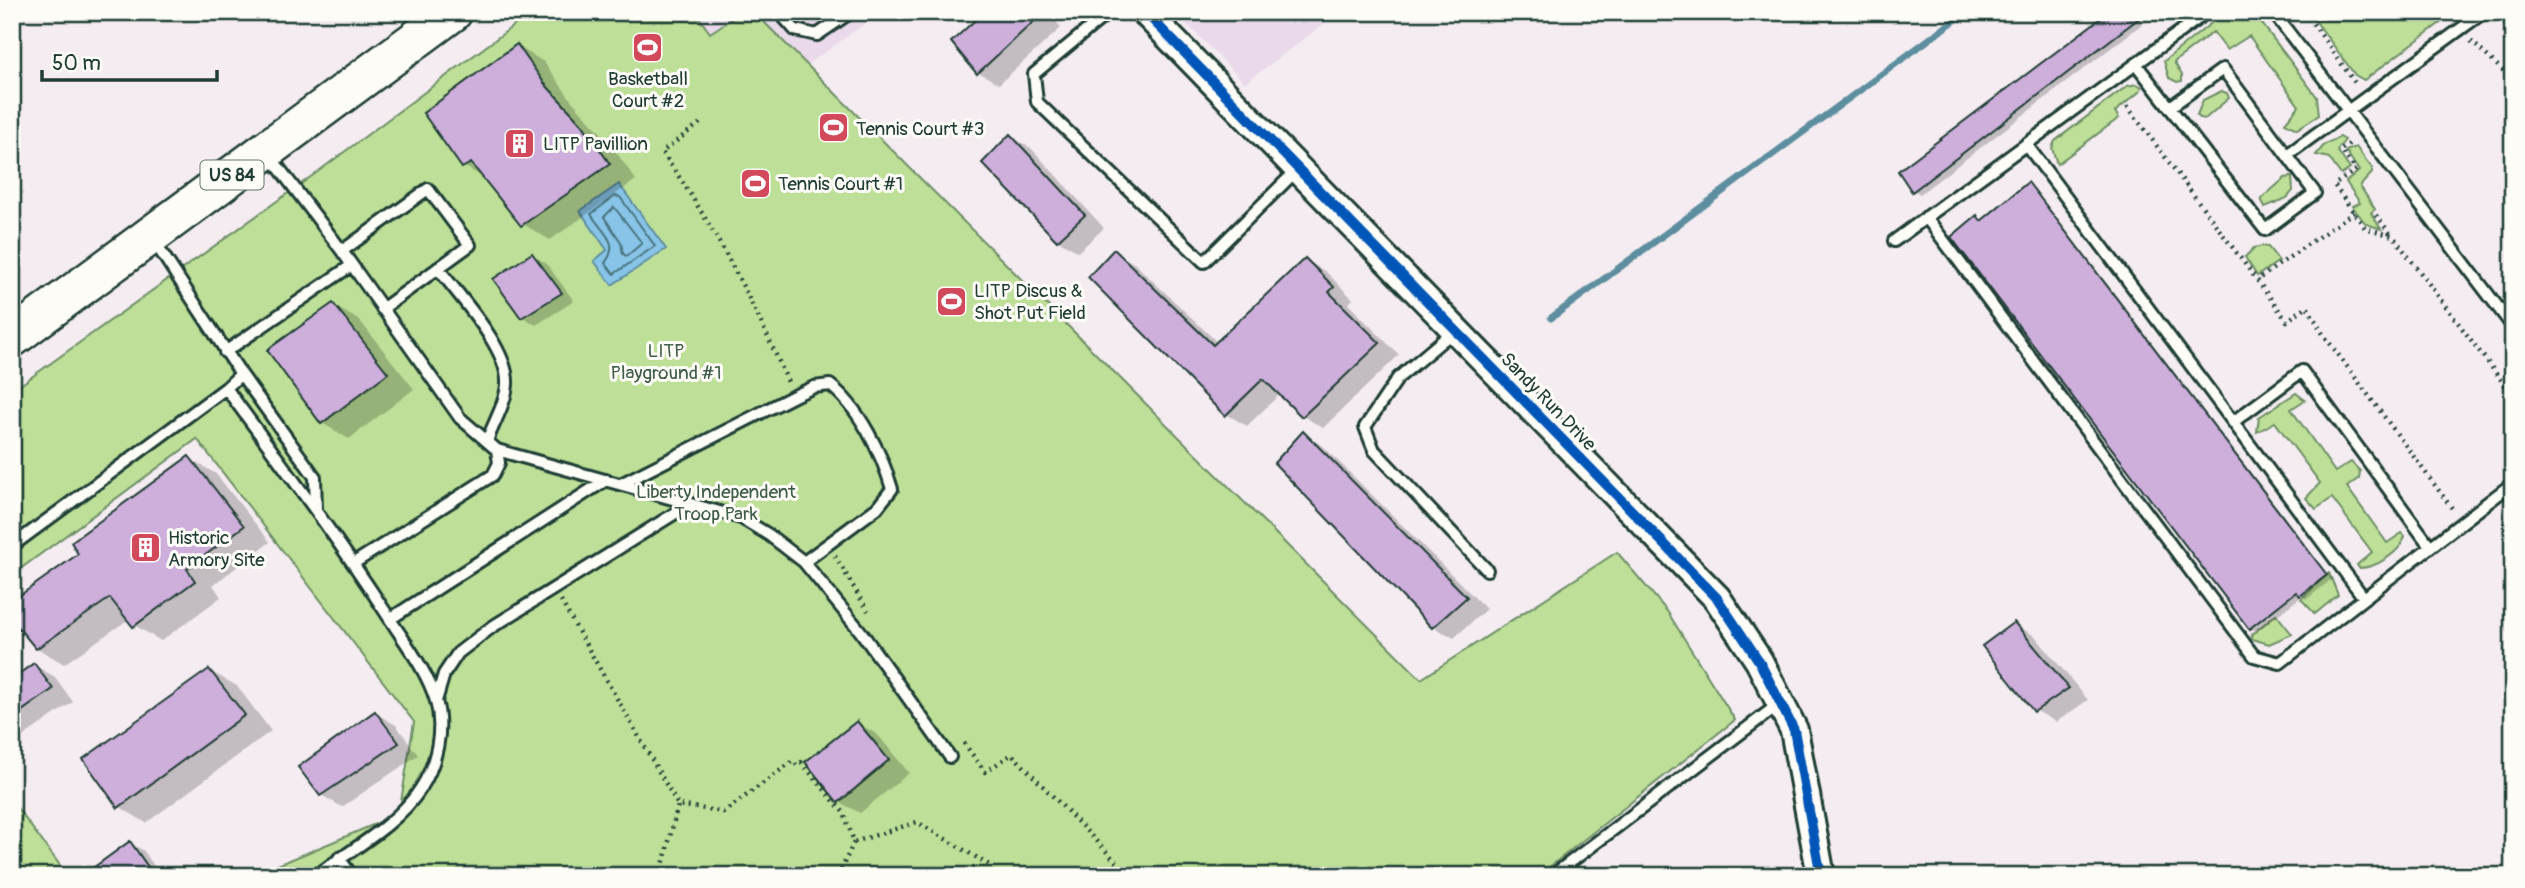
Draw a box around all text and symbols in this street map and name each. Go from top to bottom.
sports icon: Basketball Court #2 [631,30,665,64]
scale bar [42,38,217,82]
text: 50 m [52,50,101,77]
place label: Basketball Court #2 [608,67,688,113]
sports icon: Tennis Court #3 [816,111,850,145]
place label: Tennis Court #3 [856,117,984,141]
building icon: LITP Pavillion [503,126,537,160]
place label: LITP Pavillion [543,132,648,156]
road number: US 84 [201,160,264,190]
sports icon: Tennis Court #1 [738,166,772,200]
place label: Tennis Court #1 [778,172,903,196]
place label: LITP Discus & Shot Put Field [974,279,1086,325]
sports icon: LITP Discus & Shot Put Field [934,284,968,318]
park label: LITP Playground #1 [610,339,722,385]
street label: Sandy Run Drive [1495,347,1602,456]
park label: Liberty Independent Troop Park [636,480,796,526]
place label: Historic Armory Site [168,526,265,572]
building icon: Historic Armory Site [128,531,162,565]

